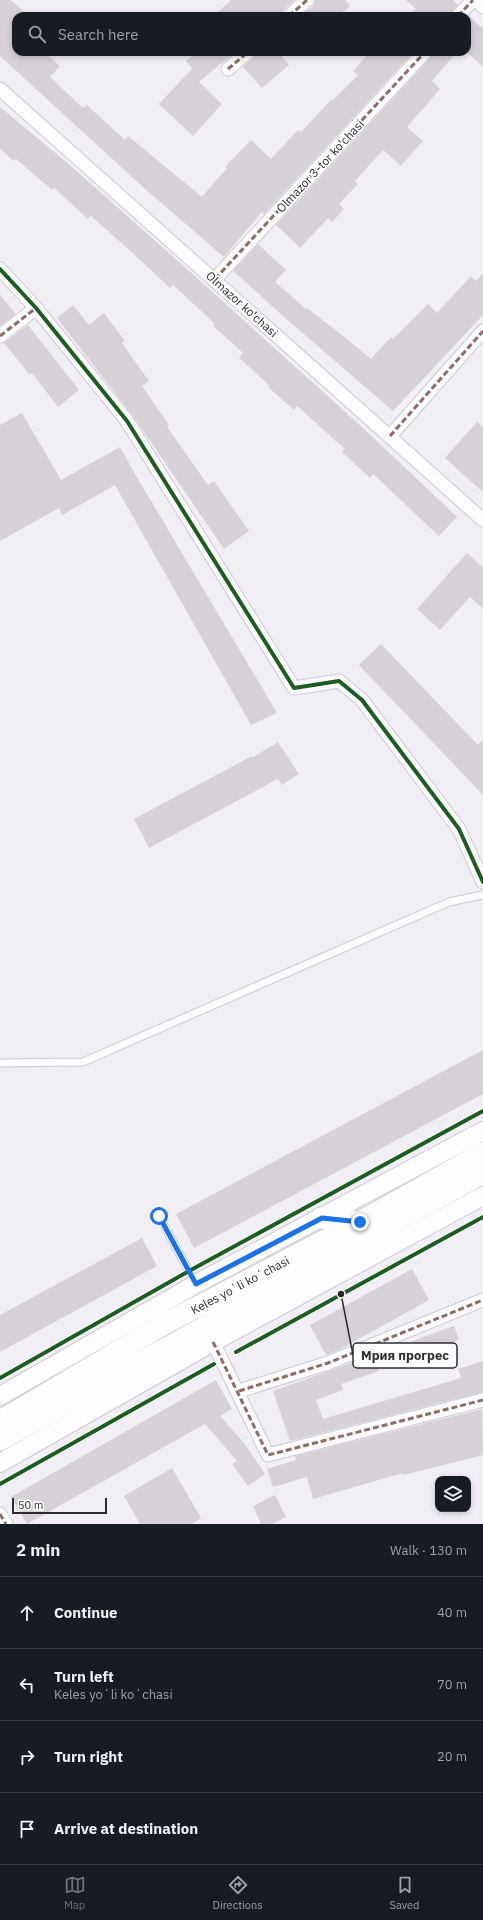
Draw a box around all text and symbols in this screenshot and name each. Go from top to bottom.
search box [12,12,471,56]
icon: search [26,23,48,45]
text: Search here [58,25,138,44]
street label: Olmazor 3-tor ko'chasi [273,116,367,216]
street label: Olmazor ko'chasi [203,268,281,340]
route start [150,1207,168,1225]
route end [351,1213,369,1231]
street label: Keles yoʻli koʻchasi [188,1253,292,1317]
callout: Мрия прогрес [353,1343,457,1368]
text: Мрия прогрес [361,1347,449,1364]
map controls [435,1476,471,1512]
button: layers [435,1476,471,1512]
scale bar [12,1496,107,1515]
text: 50 m [18,1498,43,1512]
text: 2 min [16,1539,60,1561]
text: Walk · 130 m [390,1542,467,1559]
icon: ahead [16,1602,38,1624]
text: Continue [54,1603,118,1622]
text: 40 m [437,1604,467,1621]
text: Turn left [54,1667,114,1686]
icon: left [16,1674,38,1696]
text: 70 m [437,1676,467,1693]
text: Keles yoʻli koʻchasi [54,1686,173,1703]
icon: right [16,1746,38,1768]
text: Turn right [54,1747,123,1766]
text: 20 m [437,1748,467,1765]
icon: arrive [16,1818,38,1840]
text: Arrive at destination [54,1819,198,1838]
tab: Map [64,1874,86,1912]
tab: Directions [213,1874,263,1912]
tab: Saved [390,1874,419,1912]

